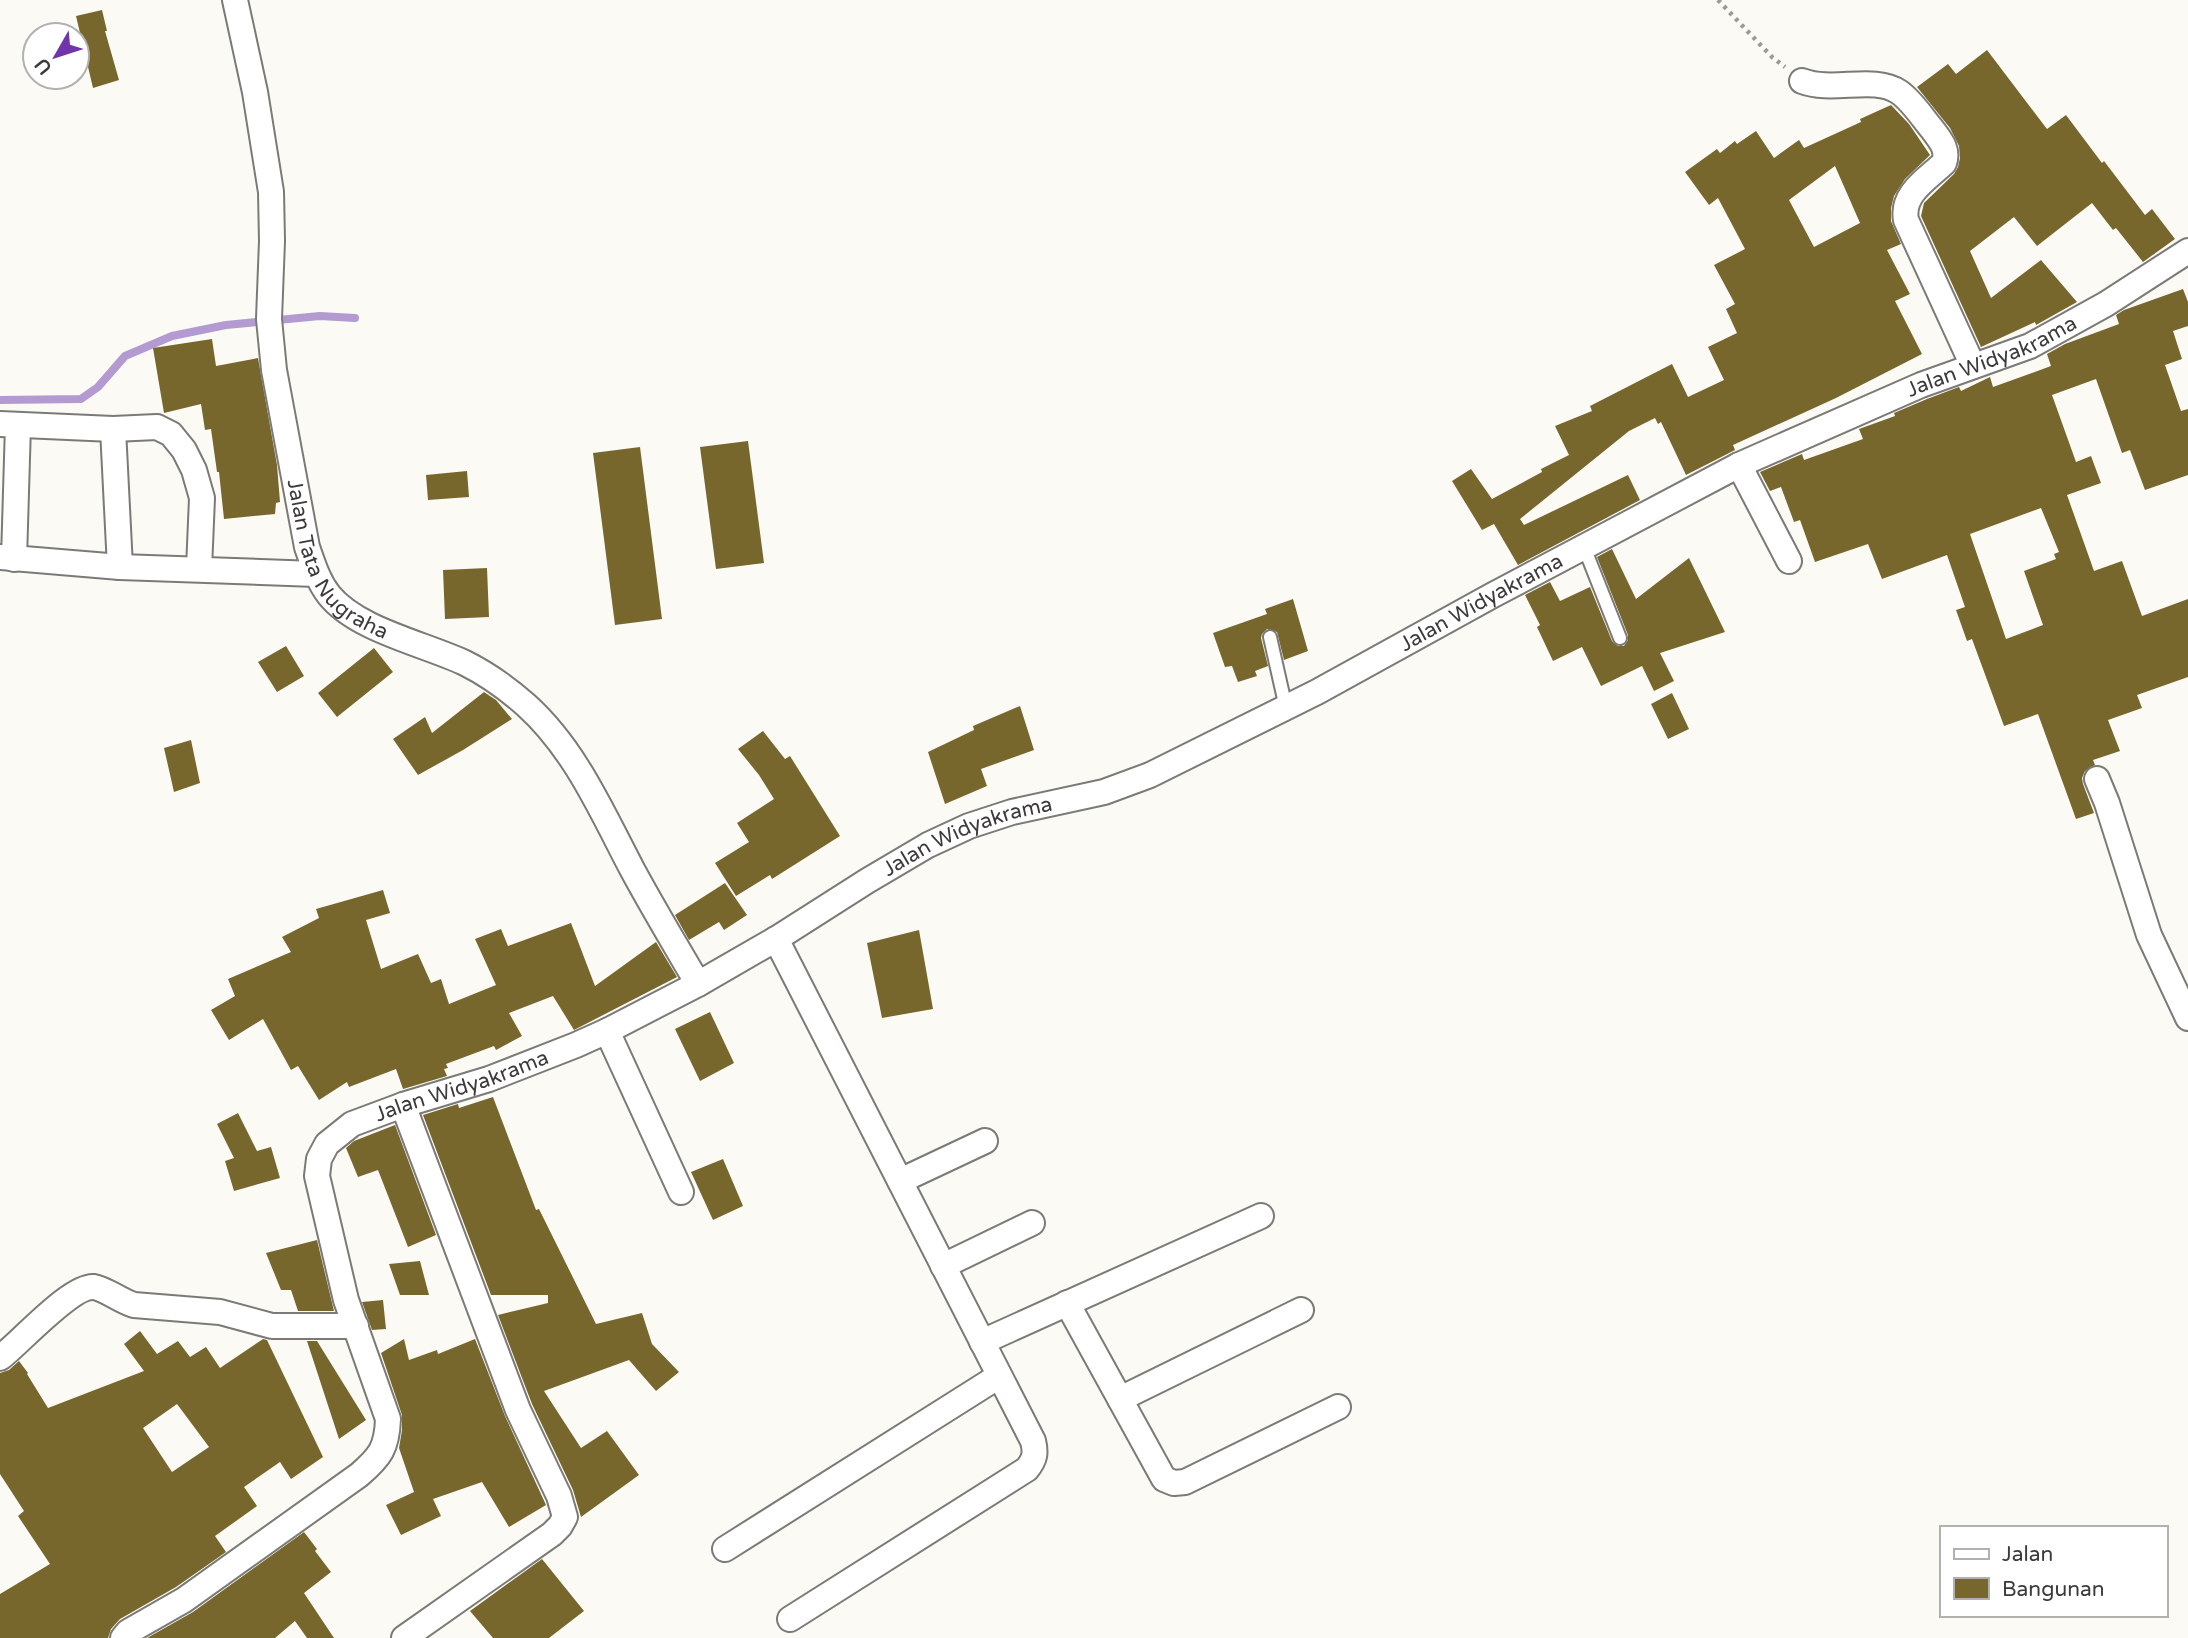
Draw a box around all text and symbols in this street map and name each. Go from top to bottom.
north arrow [21,21,91,91]
text: U [30,54,57,79]
street label: Jalan Widyakrama [1902,310,2081,402]
street label: Jalan Tata Nugraha [282,477,392,644]
street label: Jalan Widyakrama [1395,548,1567,656]
street label: Jalan Widyakrama [878,791,1054,882]
street label: Jalan Widyakrama [371,1044,552,1127]
legend [1940,1526,2167,1617]
text: Jalan [2002,1542,2053,1567]
text: Bangunan [2002,1577,2105,1602]

